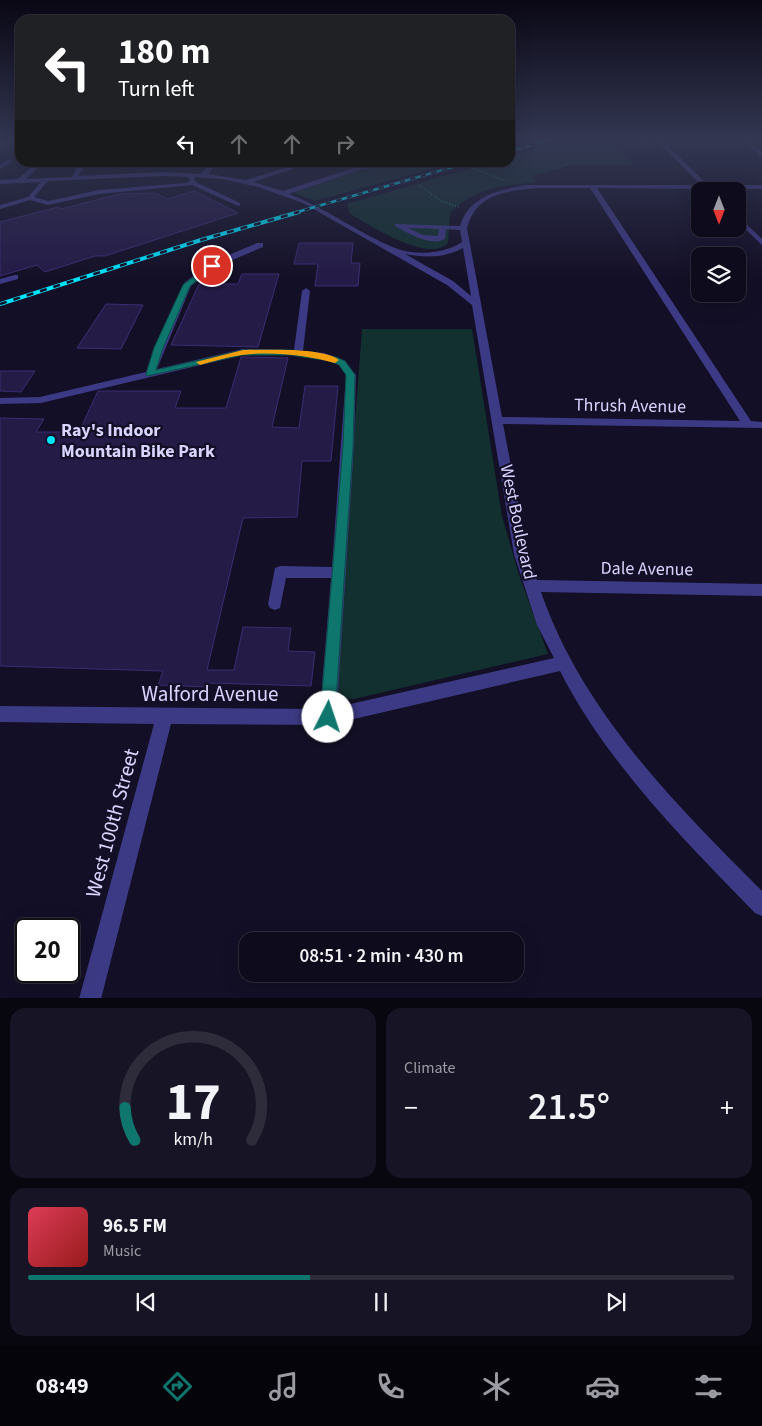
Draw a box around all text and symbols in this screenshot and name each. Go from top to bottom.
text: 180 m [118,27,210,77]
icon: left [35,35,100,100]
text: Turn left [118,73,194,105]
icon: left [172,130,200,158]
icon: ahead [225,130,253,158]
icon: ahead [278,130,306,158]
icon: right [331,130,359,158]
north arrow [691,182,746,238]
map controls [691,182,746,302]
pin [191,245,233,287]
button: layers [691,247,746,302]
icon: arrive [198,252,226,280]
street label: Thrush Avenue [574,393,686,419]
place label: Ray's Indoor Mountain Bike Park [61,418,215,464]
marker: Ray's Indoor Mountain Bike Park [45,434,57,446]
street label: West Boulevard [494,462,542,582]
street label: Dale Avenue [600,556,694,582]
street label: Walford Avenue [141,679,279,709]
position arrow [301,690,353,742]
street label: West 100th Street [78,745,146,901]
speed limit sign: 20 [15,918,80,983]
text: 08:51 · 2 min · 430 m [299,943,464,970]
text: Climate [404,1057,455,1079]
text: 17 [166,1066,220,1140]
text: 21.5° [528,1080,610,1134]
text: − [404,1088,418,1128]
text: + [720,1088,734,1128]
text: km/h [173,1127,213,1152]
text: 96.5 FM [103,1213,167,1240]
text: Music [103,1240,141,1262]
icon: previous [132,1288,160,1316]
icon: pause [367,1288,395,1316]
icon: next [602,1288,630,1316]
icon: directions [160,1369,195,1404]
icon: music [266,1369,301,1404]
icon: phone [373,1369,408,1404]
icon: climate [479,1369,514,1404]
icon: car [585,1369,620,1404]
icon: filters [691,1369,726,1404]
text: 08:49 [36,1370,89,1402]

